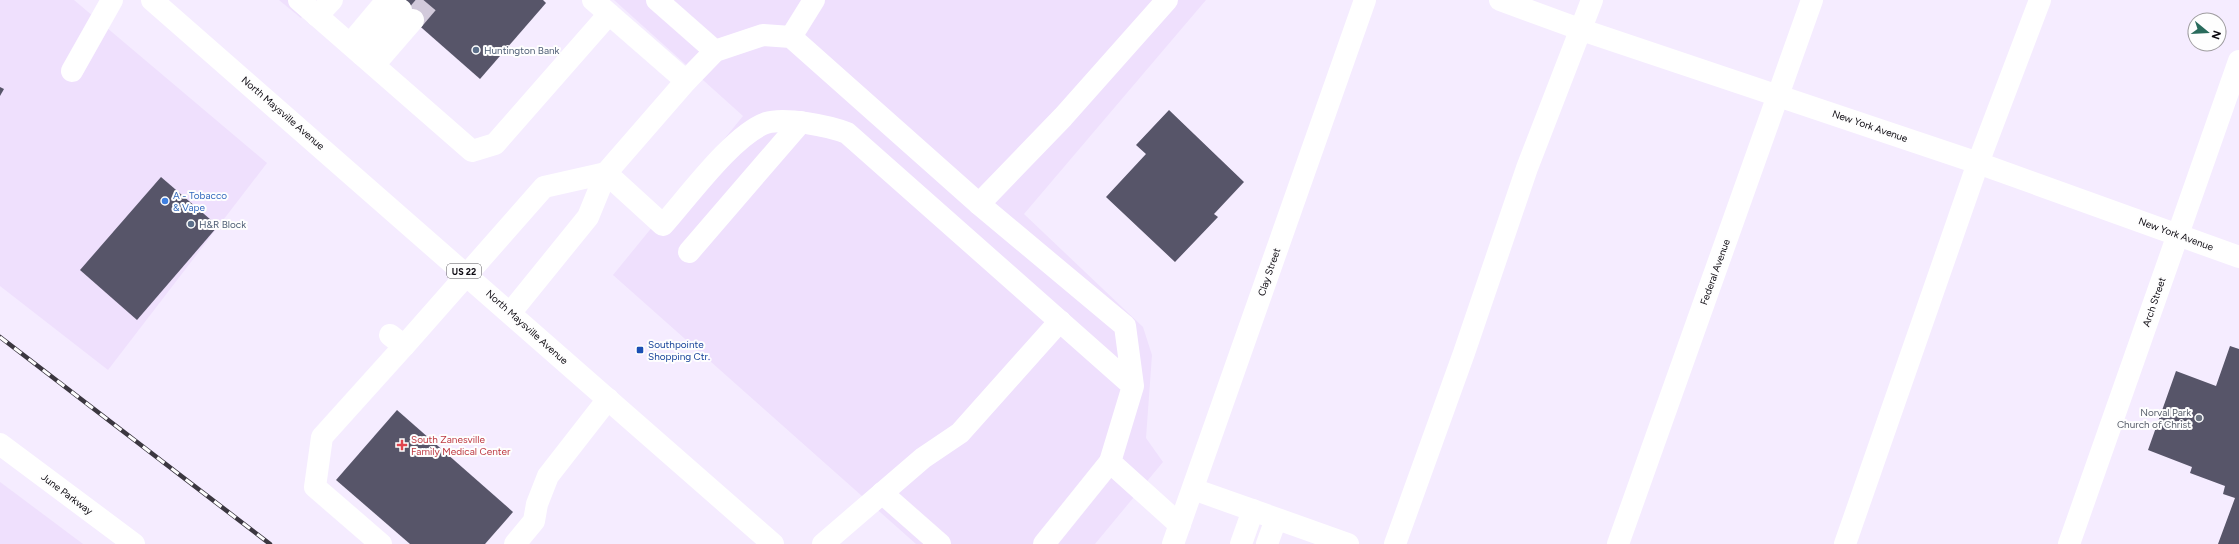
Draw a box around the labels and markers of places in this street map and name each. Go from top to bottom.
place label: Huntington Bank [484,44,560,57]
marker: Huntington Bank [471,45,481,55]
place label: A - Tobacco & Vape [173,189,227,214]
marker: A - Tobacco & Vape [160,196,170,206]
place label: H&R Block [199,218,246,231]
marker: H&R Block [186,219,196,229]
place label: Southpointe Shopping Ctr. [648,338,710,363]
marker: Southpointe Shopping Ctr. [635,345,645,355]
place label: Norval Park Church of Christ [2117,406,2191,431]
marker: Norval Park Church of Christ [2194,413,2204,423]
place label: South Zanesville Family Medical Center [411,433,511,458]
marker: South Zanesville Family Medical Center [396,439,408,451]

